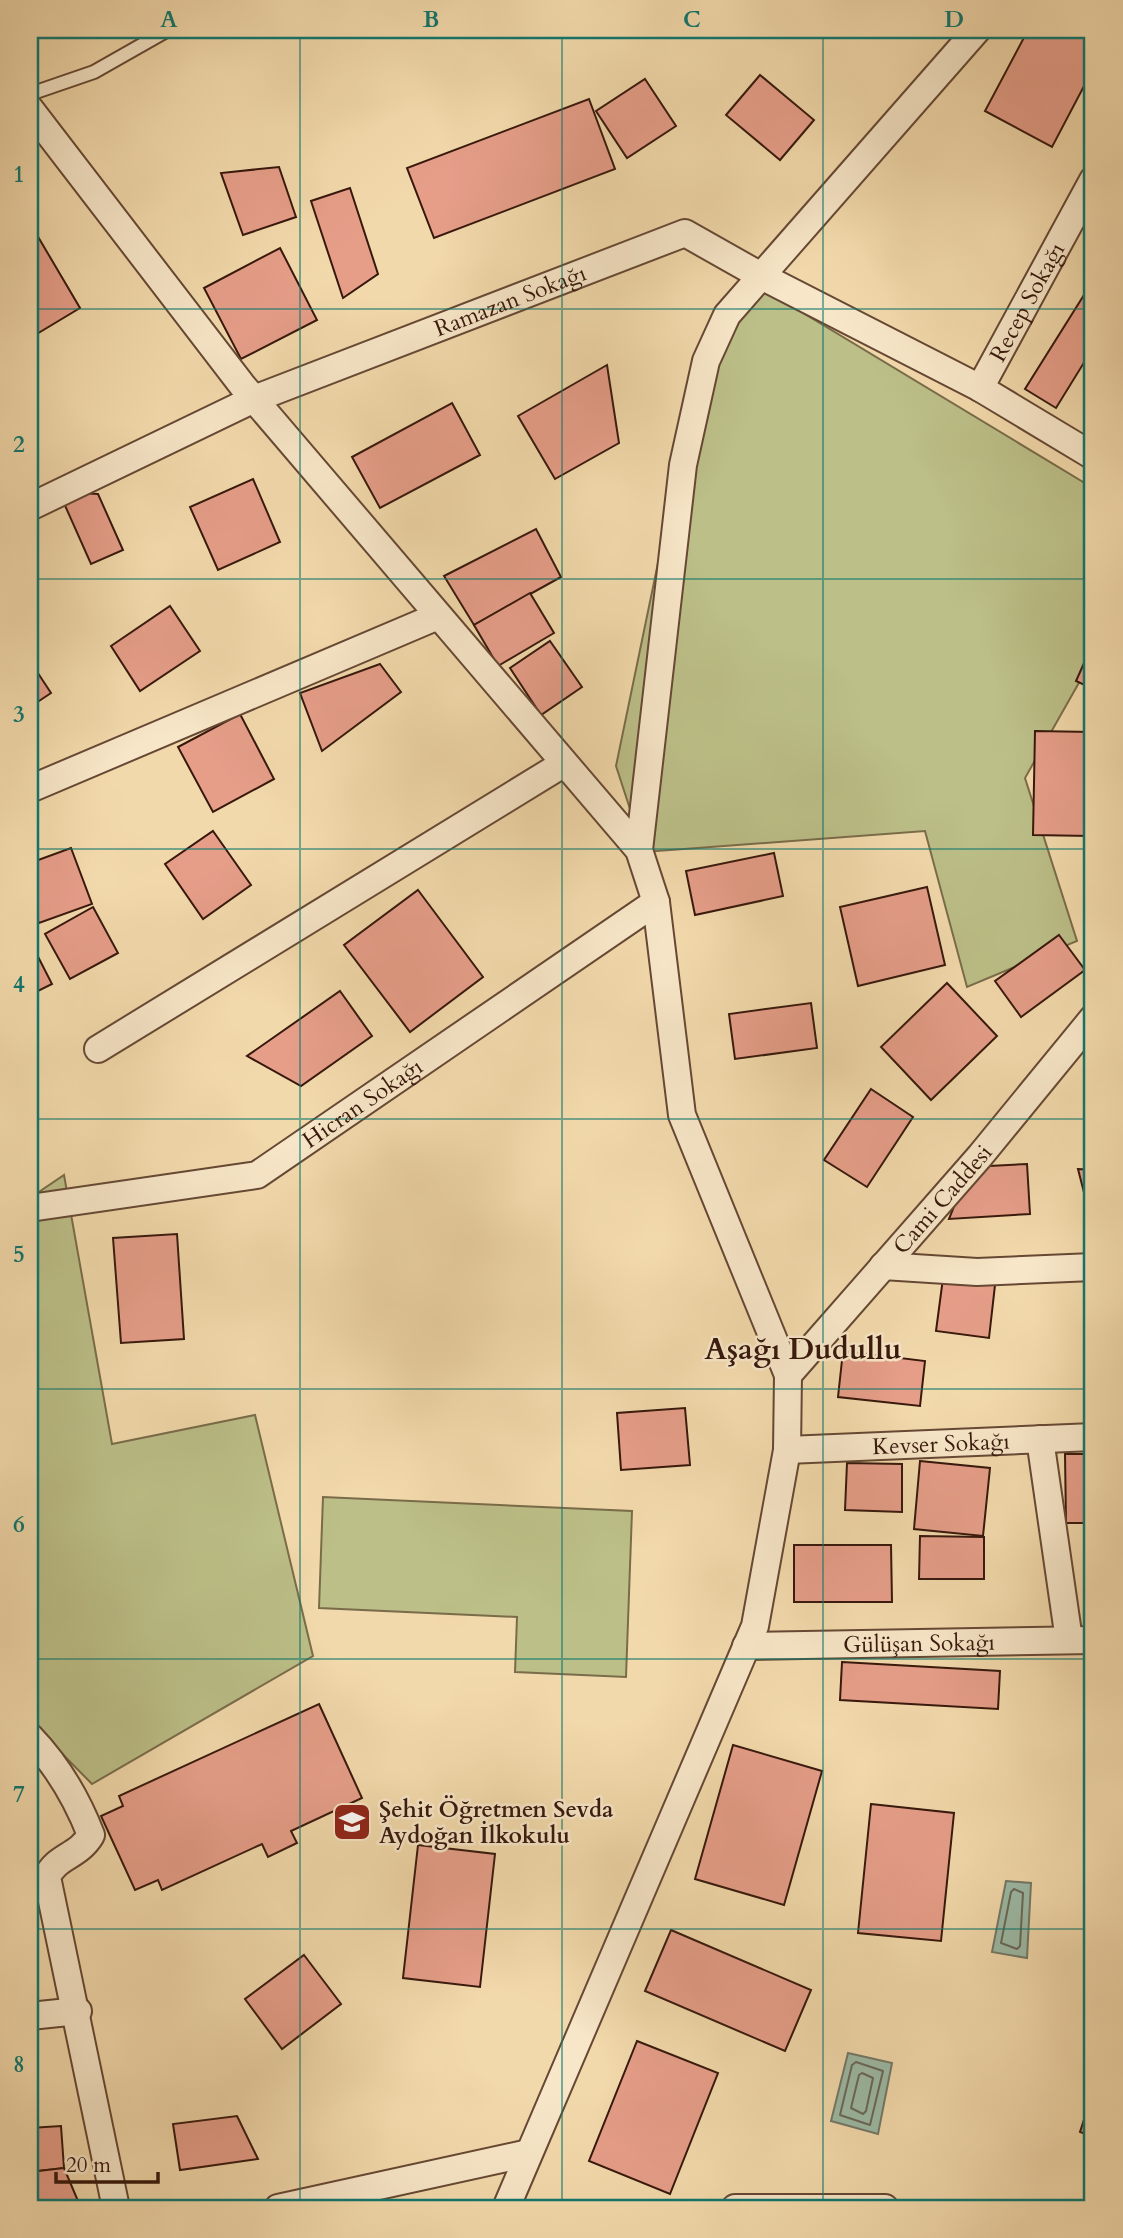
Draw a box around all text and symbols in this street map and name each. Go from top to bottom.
text: A [160,4,178,35]
text: B [423,4,439,35]
text: C [683,4,701,35]
text: D [944,4,964,35]
text: 1 [13,159,25,190]
street label: Recep Sokağı [982,237,1072,367]
street label: Ramazan Sokağı [430,258,591,344]
text: 2 [13,429,25,460]
text: 3 [13,699,25,730]
text: 4 [13,969,25,1000]
street label: Hicran Sokağı [296,1051,429,1156]
street label: Cami Caddesi [886,1138,999,1261]
text: 5 [13,1239,25,1270]
district label: Aşağı Dudullu [704,1329,902,1370]
street label: Kevser Sokağı [872,1426,1010,1462]
text: 6 [13,1509,25,1540]
street label: Gülüşan Sokağı [843,1627,995,1660]
text: 7 [13,1779,25,1810]
place label: Şehit Öğretmen Sevda Aydoğan İlkokulu [379,1794,614,1851]
school or university icon: Şehit Öğretmen Sevda Aydoğan İlkokulu [331,1801,373,1843]
text: 8 [13,2049,25,2080]
scale bar [56,2140,158,2184]
text: 20 m [66,2151,111,2180]

